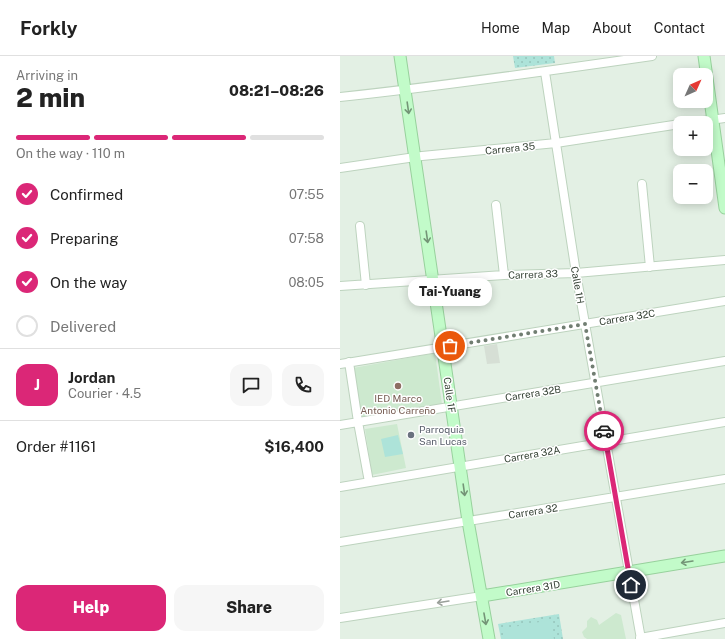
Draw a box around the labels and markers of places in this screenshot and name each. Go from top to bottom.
callout: Tai-Yuang [408,278,492,306]
pin [433,329,467,363]
marker: IED Marco Antonio Carreño [393,381,403,391]
place label: IED Marco Antonio Carreño [360,392,436,416]
place label: Parroquia San Lucas [419,423,467,447]
marker: Parroquia San Lucas [406,430,416,440]
pin [614,568,648,602]

